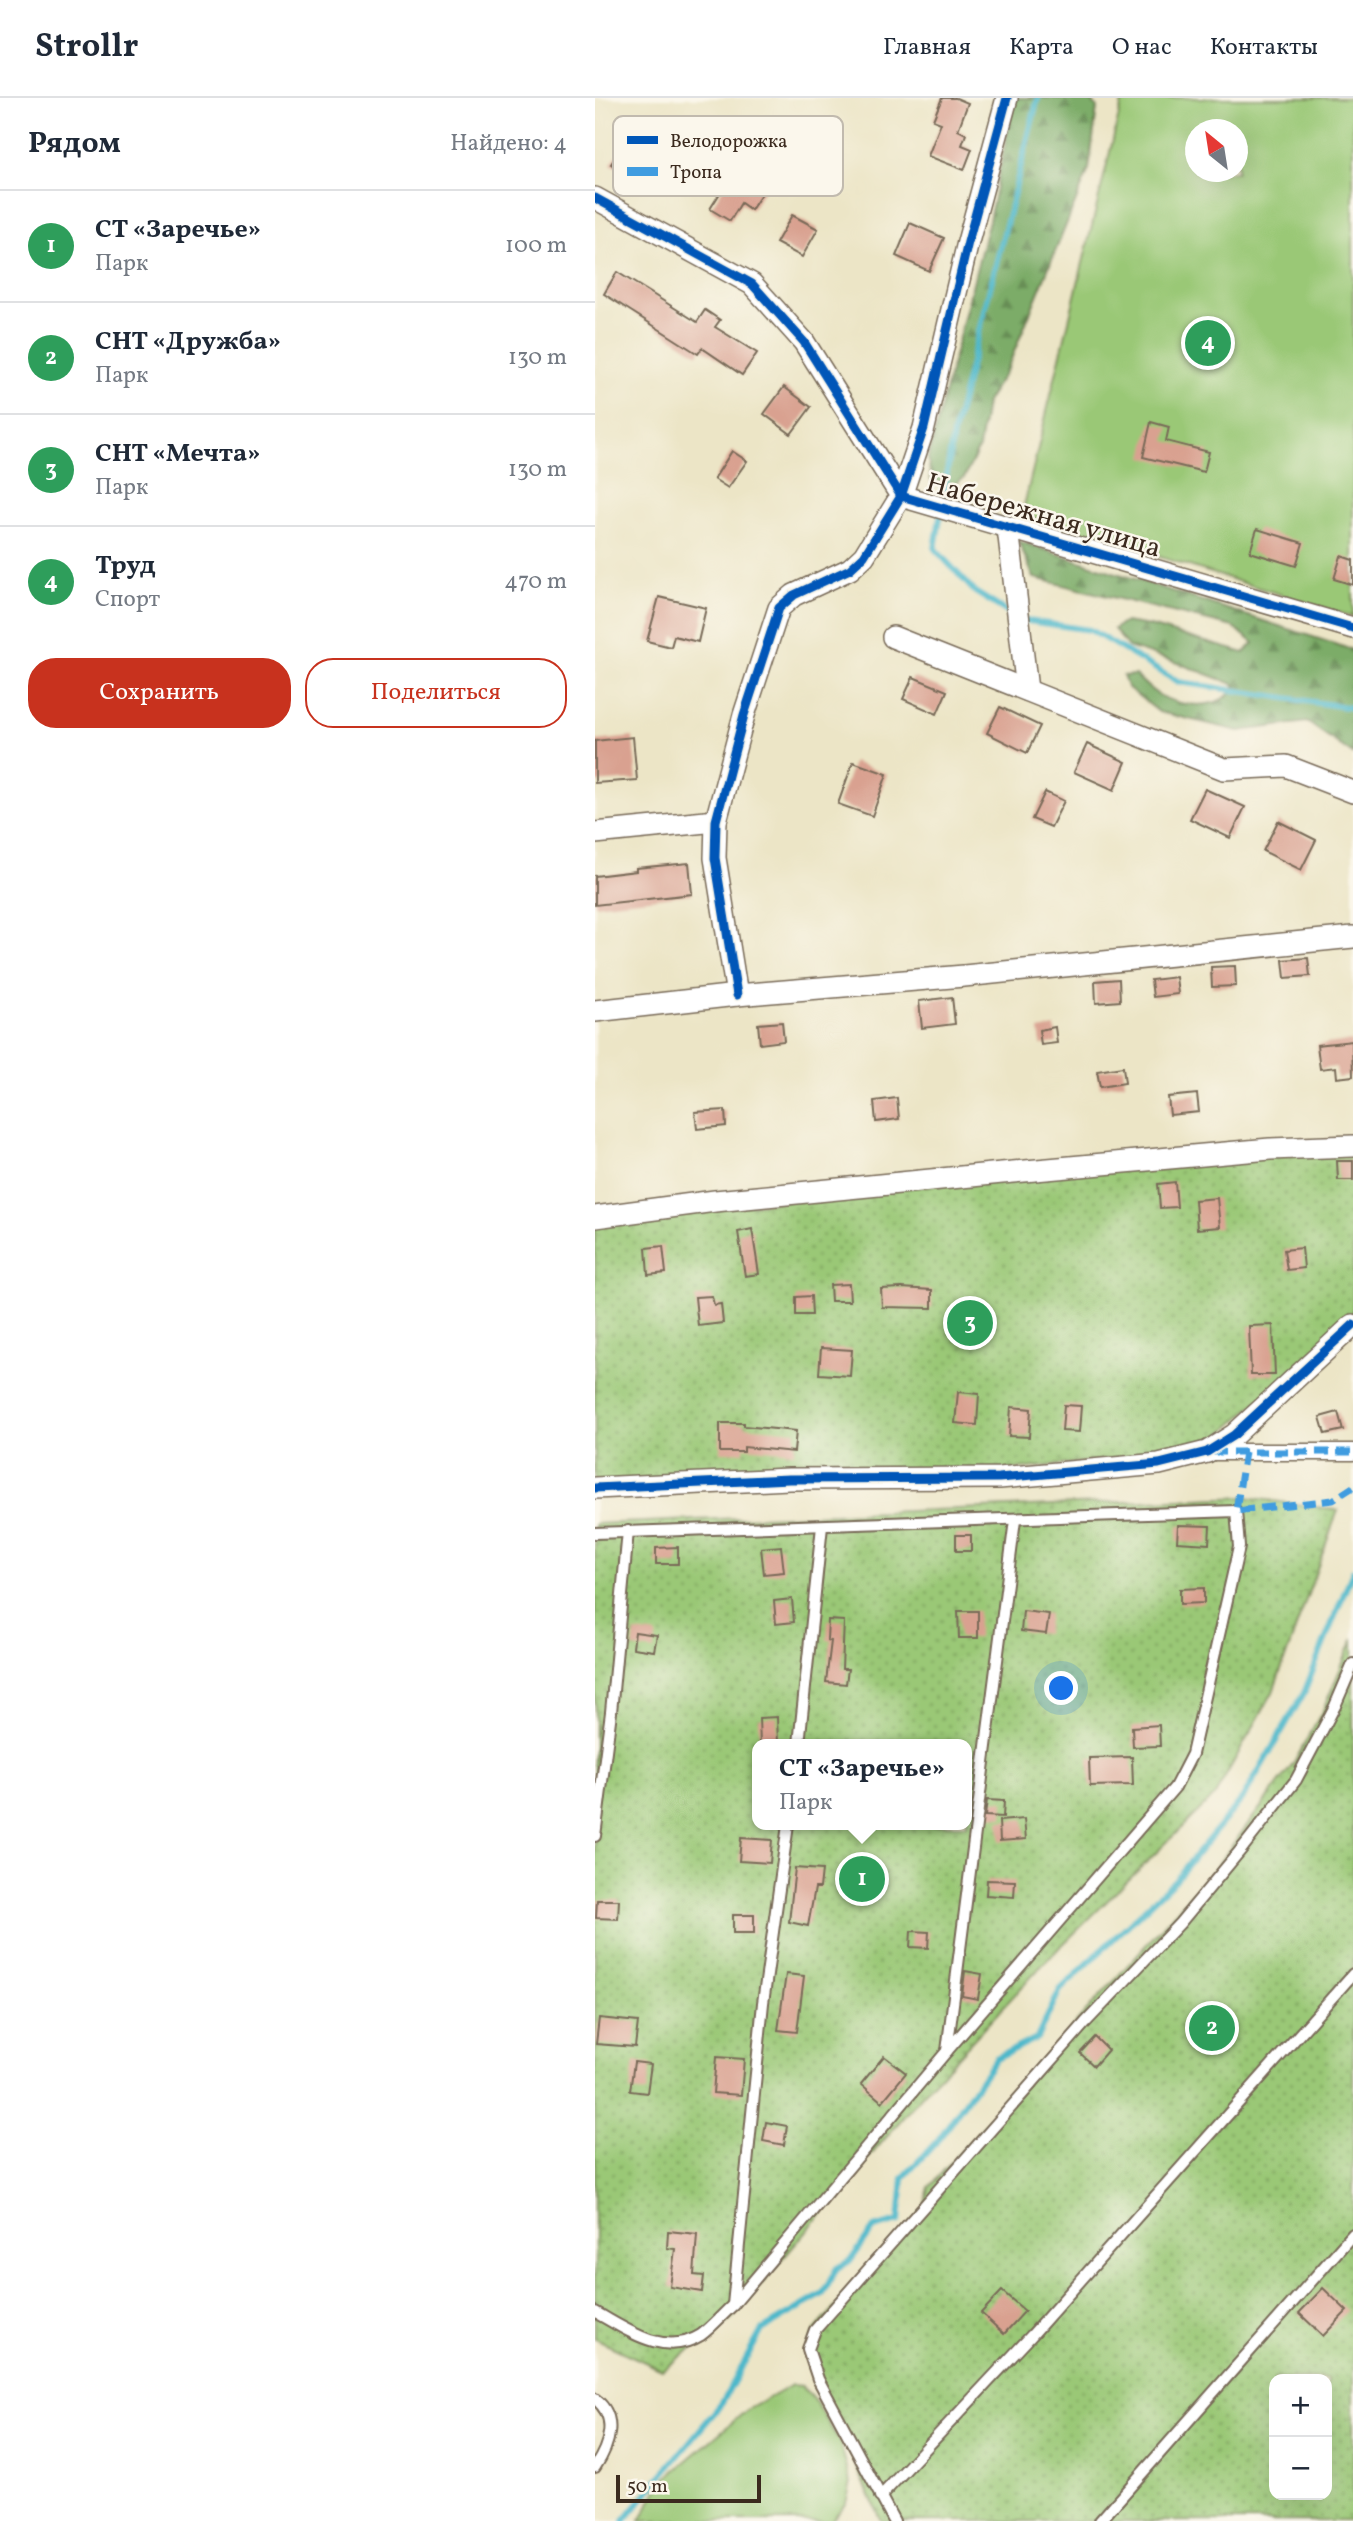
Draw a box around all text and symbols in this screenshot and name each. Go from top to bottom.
text: Strollr [35,25,138,71]
text: Главная [883,31,971,65]
text: Карта [1009,31,1074,65]
text: О нас [1112,31,1172,65]
text: Контакты [1210,31,1318,65]
legend [613,116,843,196]
north arrow [1185,119,1248,182]
text: Рядом [28,123,121,165]
text: Найдено: 4 [450,128,567,160]
text: Велодорожка [670,129,788,155]
text: Тропа [670,160,722,186]
text: СТ «Заречье» [95,212,261,248]
text: 1 [46,230,56,262]
text: 100 m [505,230,567,262]
text: Парк [95,248,148,280]
pin: 4 [1185,317,1231,369]
text: СНТ «Дружба» [95,324,281,360]
text: 2 [45,342,57,374]
text: 130 m [508,342,567,374]
text: Парк [95,360,148,392]
text: СНТ «Мечта» [95,436,261,472]
text: 3 [45,454,57,486]
text: 130 m [508,454,567,486]
street label: Набережная улица [921,464,1165,569]
text: Парк [95,472,148,504]
text: Труд [95,548,156,584]
text: 4 [44,566,58,598]
text: 470 m [504,566,567,598]
text: Спорт [95,584,160,616]
button: Сохранить [28,658,291,728]
button: Поделиться [305,658,567,728]
pin: 3 [947,1297,993,1349]
your location [1044,1671,1078,1705]
popup [752,1739,972,1830]
text: СТ «Заречье» [779,1751,945,1787]
text: Парк [779,1787,832,1819]
pin: 1 [839,1853,885,1905]
pin: 2 [1189,2002,1235,2054]
map controls [1269,2374,1332,2500]
button: + [1269,2374,1332,2437]
button: − [1269,2437,1332,2500]
scale bar [616,2472,761,2504]
text: 50 m [627,2474,668,2500]

